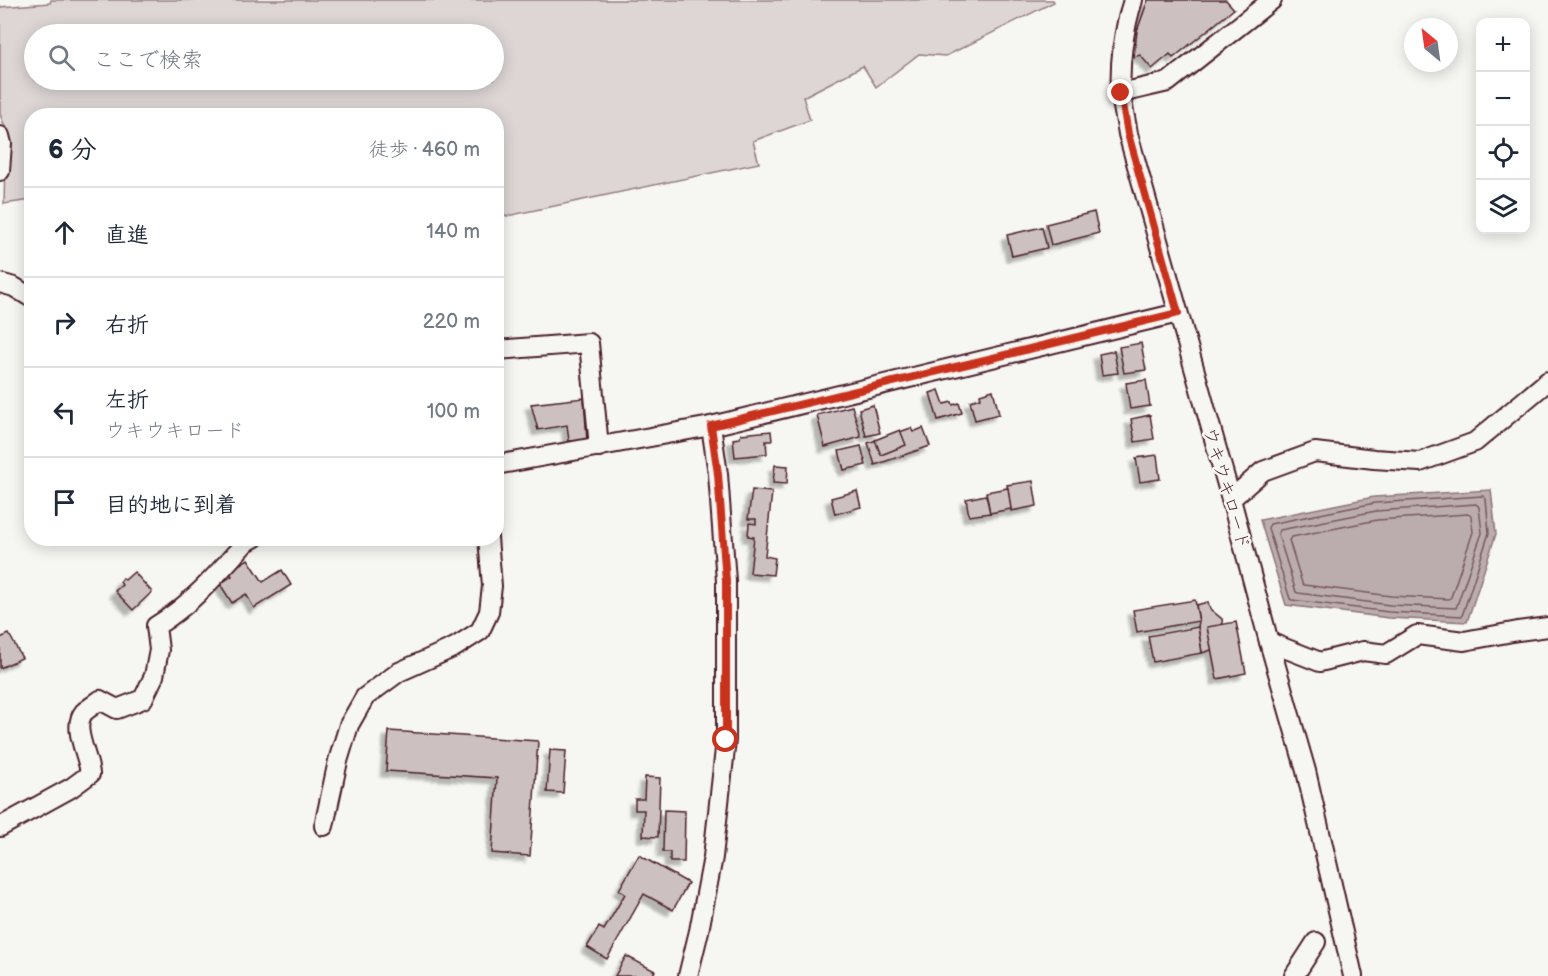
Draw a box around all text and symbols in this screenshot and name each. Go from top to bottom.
north arrow [1404,18,1458,72]
map controls [1476,18,1530,234]
button: + [1476,18,1530,72]
search box [24,24,504,90]
icon: search [45,41,78,74]
text: ここで検索 [93,47,203,74]
button: − [1476,72,1530,126]
route end [1107,79,1133,105]
button: locate [1476,126,1530,180]
text: 6 分 [48,135,97,166]
text: 徒歩 · 460 m [369,138,480,162]
button: layers [1476,180,1530,234]
icon: ahead [48,216,81,249]
text: 140 m [426,220,480,244]
text: 直進 [105,222,149,249]
icon: right [48,306,81,339]
text: 220 m [423,310,480,334]
text: 右折 [105,312,149,339]
text: 左折 [105,387,149,414]
icon: left [48,396,81,429]
text: 100 m [427,400,480,424]
text: ウキウキロード [105,419,245,443]
street label: ウキウキロード [1199,425,1254,552]
icon: arrive [48,486,81,519]
text: 目的地に到着 [105,492,237,519]
route start [712,726,738,752]

